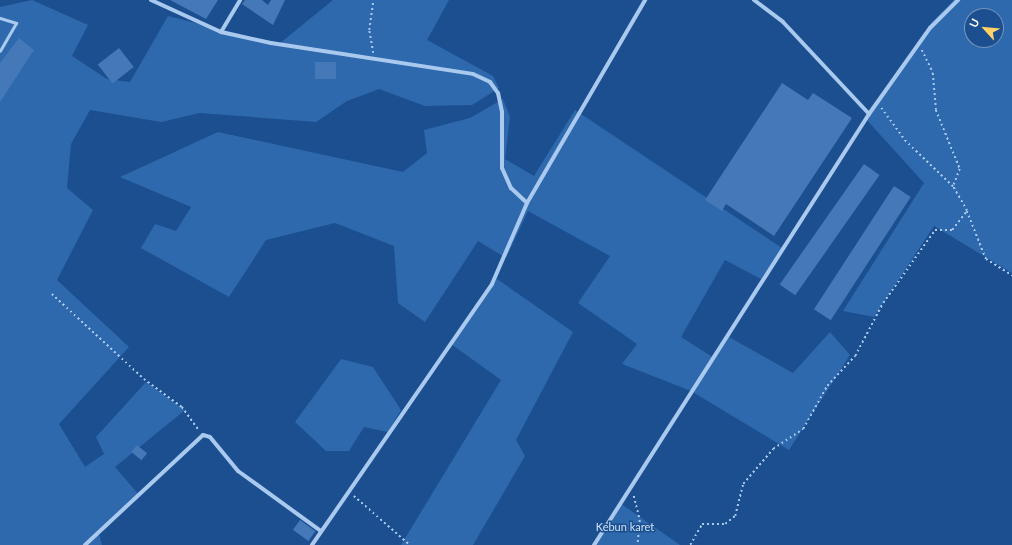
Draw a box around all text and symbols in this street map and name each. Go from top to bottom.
north arrow [964,8,1004,48]
text: U [966,16,981,29]
park label: Kebun karet [596,520,654,534]

